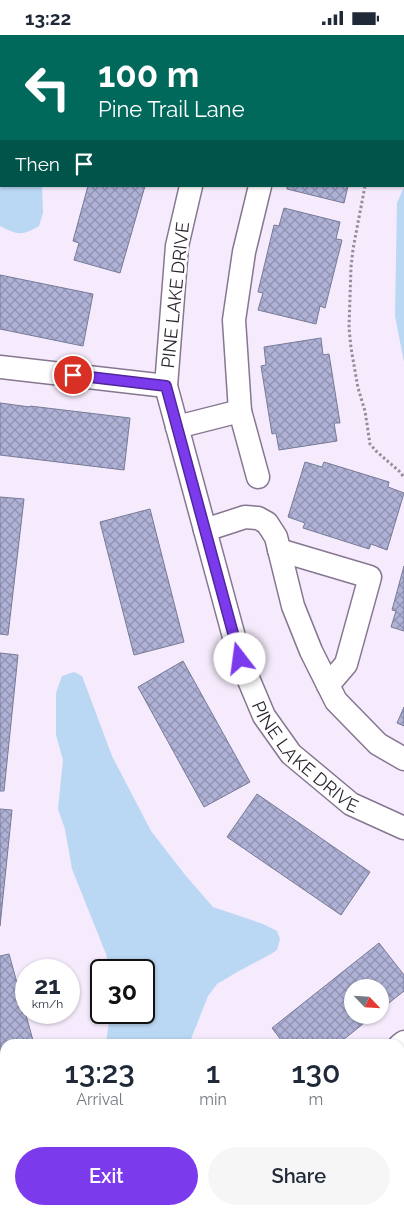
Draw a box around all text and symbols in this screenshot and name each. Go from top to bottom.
text: 13:22 [25,7,71,29]
text: 100 m [98,54,199,95]
icon: left [15,55,80,120]
text: Pine Trail Lane [98,96,245,122]
icon: arrive [70,150,98,178]
text: Then [15,153,60,175]
street label: PINE LAKE DRIVE [157,221,193,369]
pin [52,354,94,396]
icon: arrive [59,361,87,389]
position arrow [213,632,265,684]
street label: PINE LAKE DRIVE [248,698,362,817]
speed limit sign: 30 [90,959,155,1024]
text: 21 [34,970,61,1000]
north arrow [344,979,389,1024]
map controls [344,979,389,1024]
text: km/h [32,997,63,1011]
text: 13:23 [65,1055,135,1090]
text: 1 [206,1055,220,1090]
text: 130 [291,1055,340,1090]
text: Arrival [76,1090,123,1109]
text: min [199,1090,227,1109]
text: m [309,1090,323,1109]
button: Exit [15,1147,198,1205]
button: Share [208,1147,390,1205]

